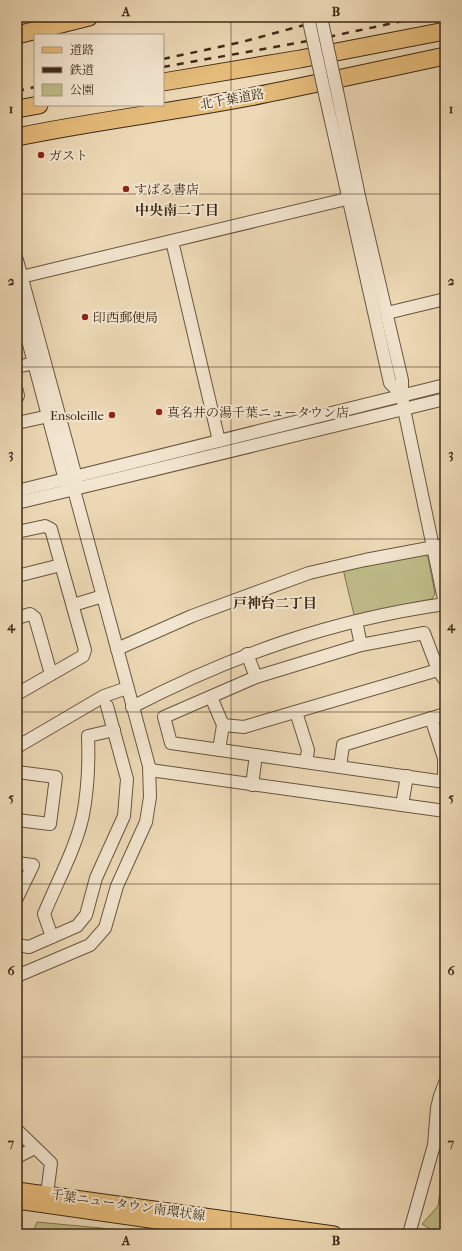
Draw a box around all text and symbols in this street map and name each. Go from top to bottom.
text: A [121,4,131,19]
text: B [332,4,341,19]
legend [34,34,164,106]
text: 道路 [70,43,94,57]
text: 鉄道 [69,63,94,77]
text: 公園 [70,83,94,97]
street label: 北千葉道路 [199,86,265,112]
text: 1 [9,101,14,116]
text: 1 [449,101,454,116]
place label: ガスト [49,148,88,163]
marker: ガスト [36,150,46,160]
place label: すばる書店 [134,182,199,197]
marker: すばる書店 [121,184,131,194]
district label: 中央南二丁目 [135,202,219,219]
text: 2 [8,273,15,288]
text: 2 [448,273,455,288]
place label: 印西郵便局 [93,310,158,325]
marker: 印西郵便局 [80,312,90,322]
place label: 真名井の湯千葉ニュータウン店 [167,405,349,420]
marker: 真名井の湯千葉ニュータウン店 [154,407,164,417]
place label: Ensoleille [50,408,105,423]
marker: Ensoleille [107,410,117,420]
text: 3 [8,446,14,462]
text: 3 [448,446,454,462]
district label: 戸神台二丁目 [233,595,317,612]
text: 4 [6,618,16,634]
text: 4 [446,618,456,634]
text: 5 [8,790,14,805]
text: 5 [448,790,454,805]
text: 6 [7,963,15,978]
text: 6 [447,963,455,978]
text: 7 [7,1135,15,1150]
text: 7 [447,1135,455,1150]
street label: 千葉ニュータウン南環状線 [50,1187,206,1223]
text: A [121,1233,131,1248]
text: B [332,1233,341,1248]

